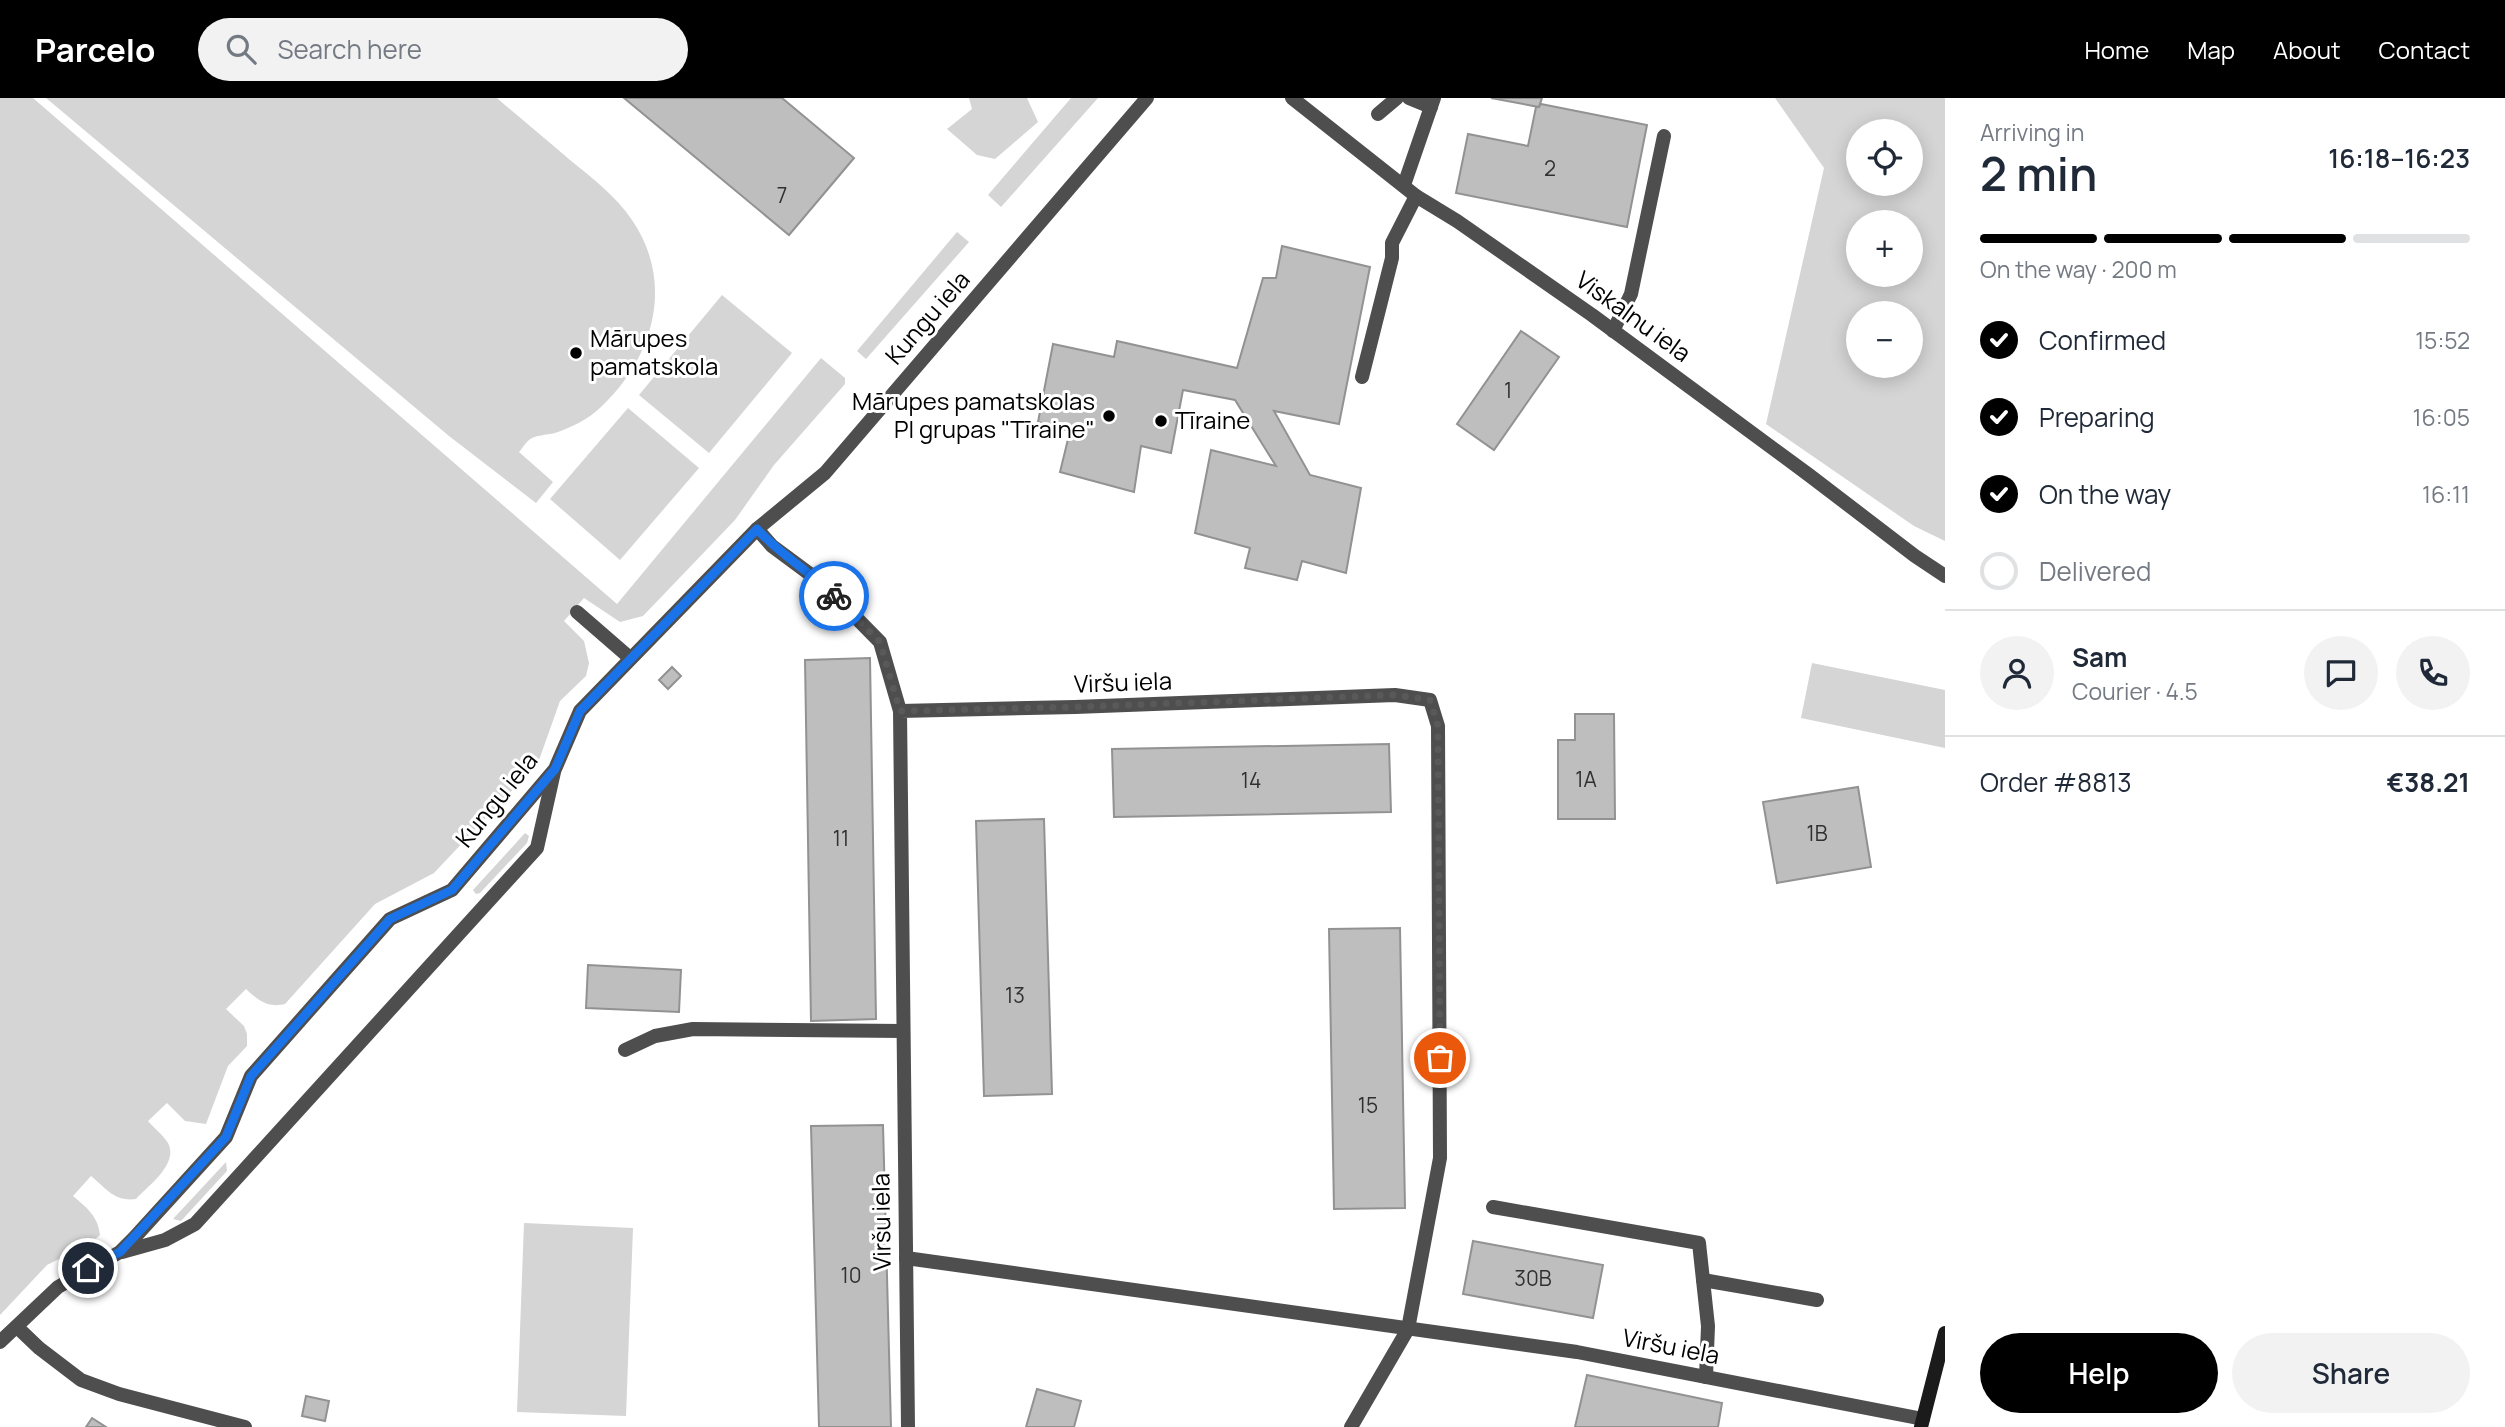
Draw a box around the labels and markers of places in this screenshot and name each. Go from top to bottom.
place label: Mārupes pamatskola [590,321,718,382]
marker: Mārupes pamatskola [568,345,584,361]
place label: Mārupes pamatskolas PI grupas "Tīraine" [852,384,1095,445]
place label: Tīraine [1175,403,1250,436]
marker: Mārupes pamatskolas PI grupas "Tīraine" [1101,408,1117,424]
marker: Tīraine [1153,413,1169,429]
pin [1410,1028,1470,1088]
pin [58,1238,118,1298]

